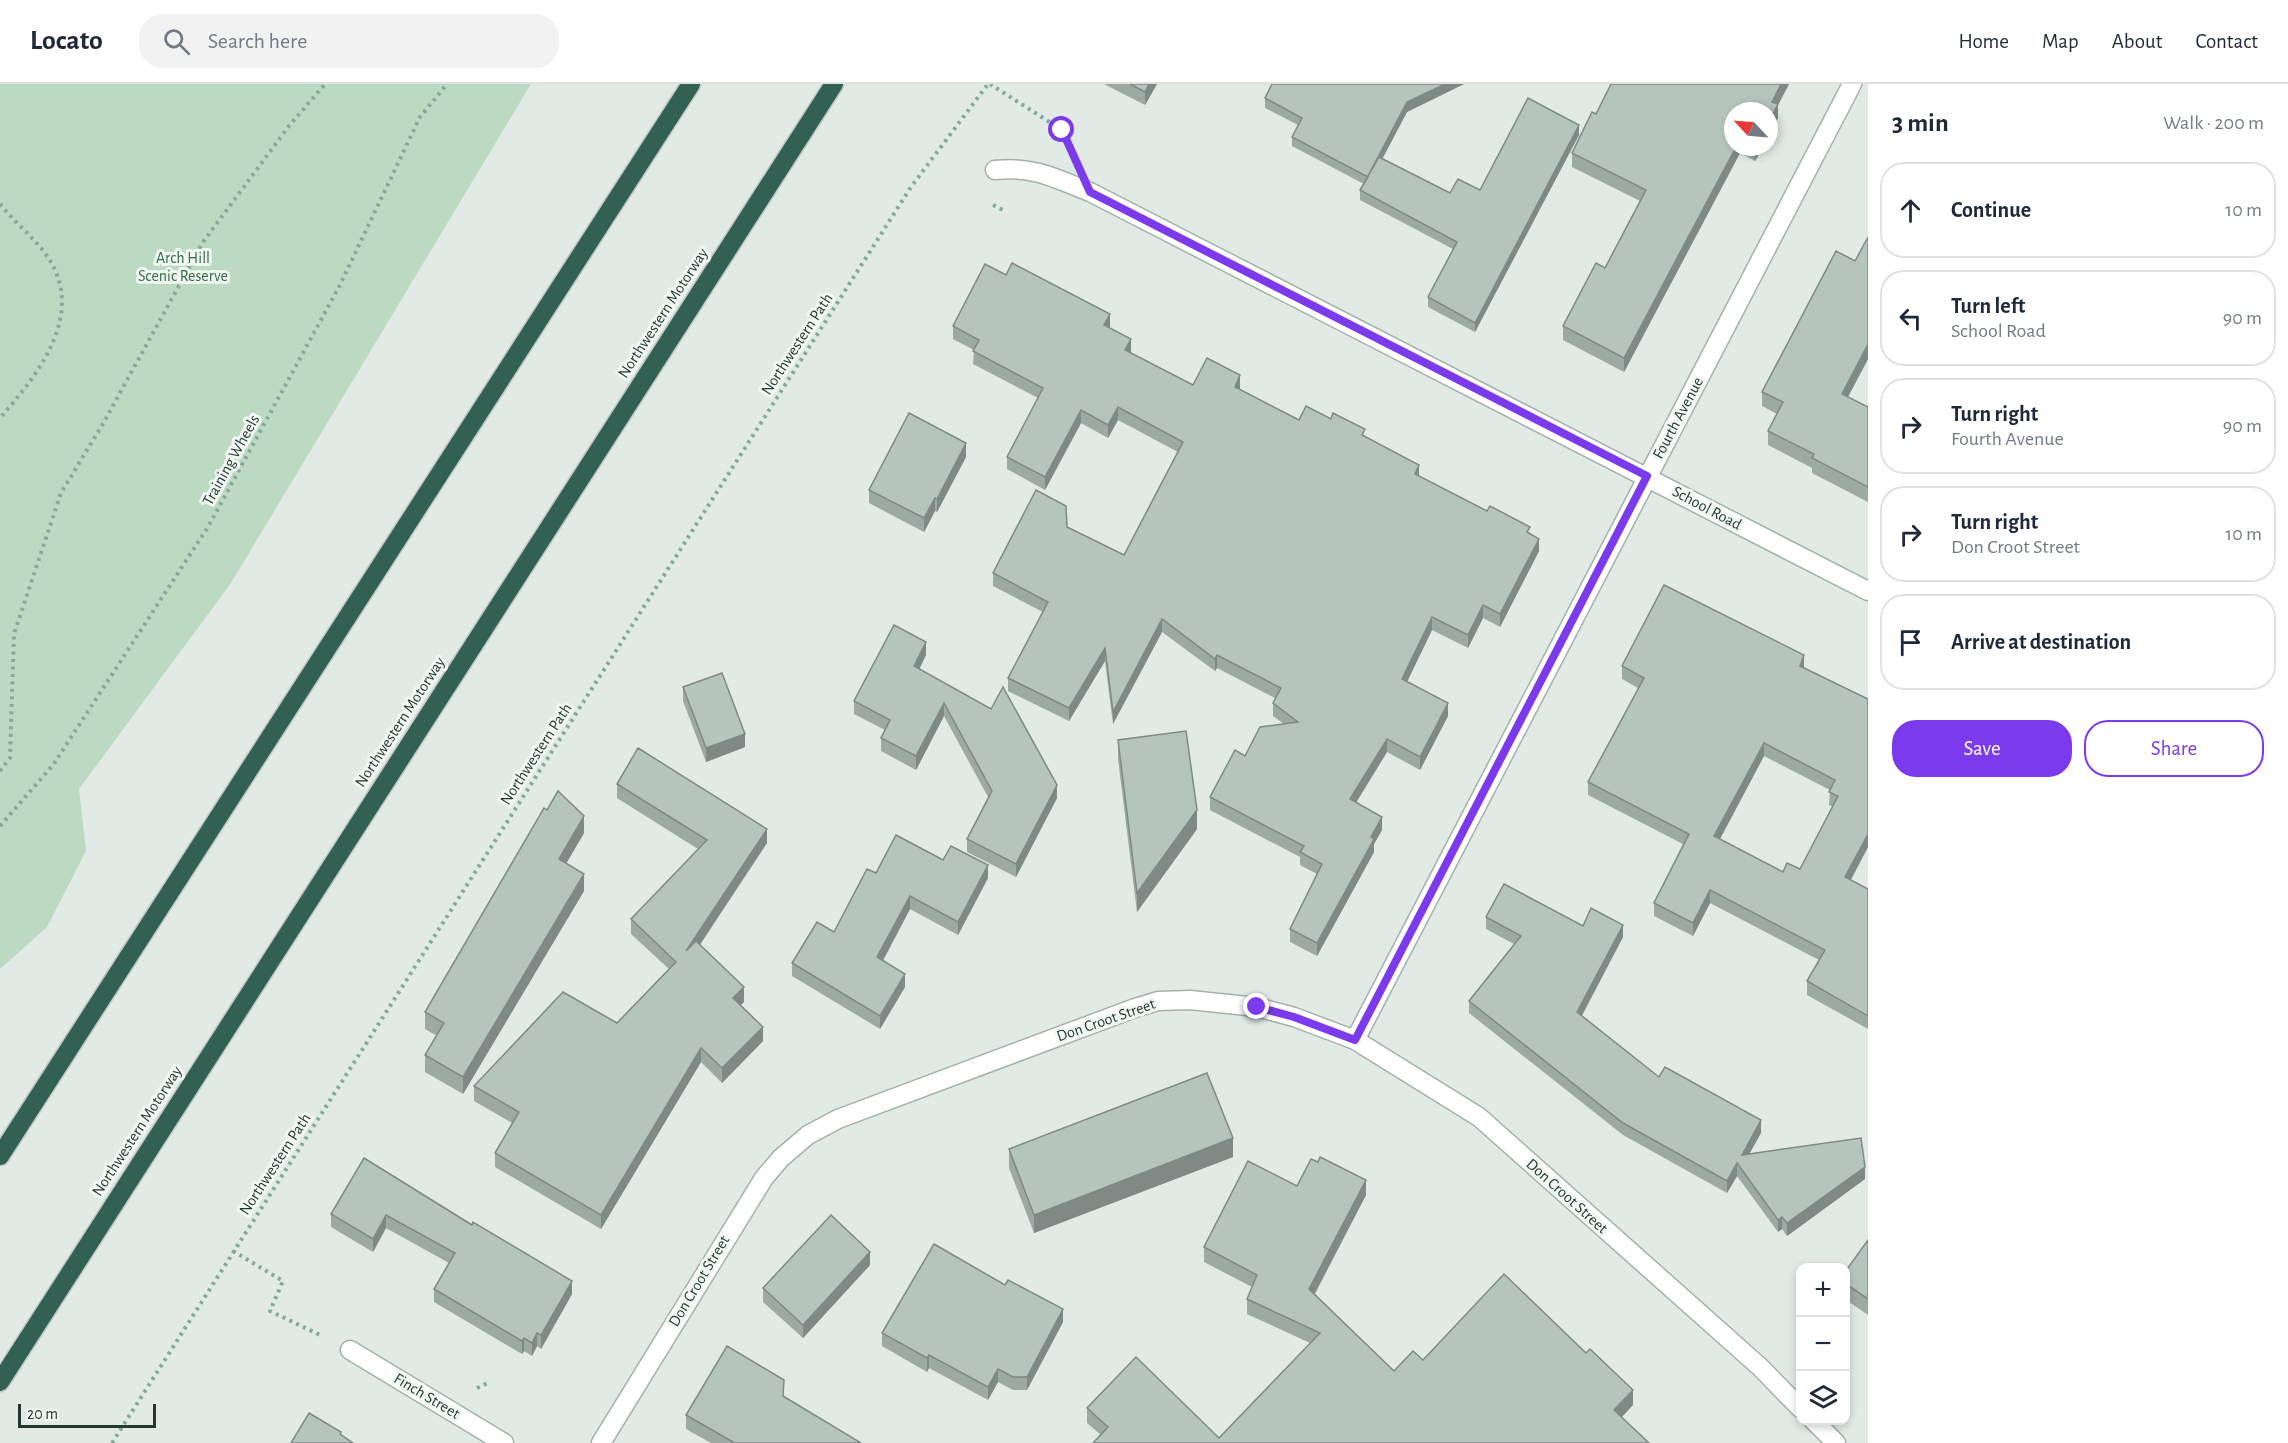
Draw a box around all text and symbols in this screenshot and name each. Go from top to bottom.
search box [139,14,559,68]
icon: search [160,25,193,58]
text: Locato [30,27,103,55]
text: Search here [208,30,307,52]
text: Home [1958,31,2009,52]
text: Map [2042,31,2079,52]
text: About [2112,31,2162,52]
text: Contact [2195,31,2258,52]
north arrow [1724,102,1778,156]
text: 3 min [1892,110,1949,136]
text: Walk · 200 m [2163,113,2264,133]
route start [1048,116,1074,142]
icon: ahead [1894,194,1927,227]
text: Continue [1951,199,2031,221]
text: 10 m [2225,200,2262,220]
street label: Northwestern Motorway [615,245,712,381]
park label: Arch Hill Scenic Reserve [138,250,228,284]
street label: Northwestern Path [758,290,836,398]
text: Turn left [1951,295,2025,317]
icon: left [1894,302,1927,335]
text: 90 m [2223,308,2262,328]
text: School Road [1951,321,2046,341]
street label: Fourth Avenue [1650,374,1706,462]
text: Turn right [1951,403,2038,425]
icon: right [1894,410,1927,443]
street label: Training Wheels [200,412,263,508]
text: 90 m [2223,416,2262,436]
text: Fourth Avenue [1951,429,2064,449]
street label: School Road [1670,483,1744,533]
text: Turn right [1951,511,2038,533]
icon: right [1894,518,1927,551]
text: 10 m [2225,524,2262,544]
text: Don Croot Street [1951,537,2080,557]
icon: arrive [1894,626,1927,659]
text: Arrive at destination [1951,631,2131,653]
street label: Northwestern Motorway [352,654,449,790]
street label: Northwestern Path [497,700,575,808]
button: Save [1892,720,2072,777]
button: Share [2084,720,2264,777]
route end [1243,993,1269,1019]
street label: Don Croot Street [1055,996,1157,1044]
street label: Northwestern Motorway [89,1063,186,1199]
street label: Northwestern Path [236,1110,314,1218]
street label: Don Croot Street [1523,1156,1611,1236]
street label: Don Croot Street [666,1233,732,1329]
map controls [1796,1263,1850,1425]
button: + [1796,1263,1850,1317]
button: − [1796,1317,1850,1371]
street label: Finch Street [391,1370,463,1422]
button: layers [1796,1371,1850,1425]
scale bar [18,1401,156,1428]
text: 20 m [27,1406,58,1422]

